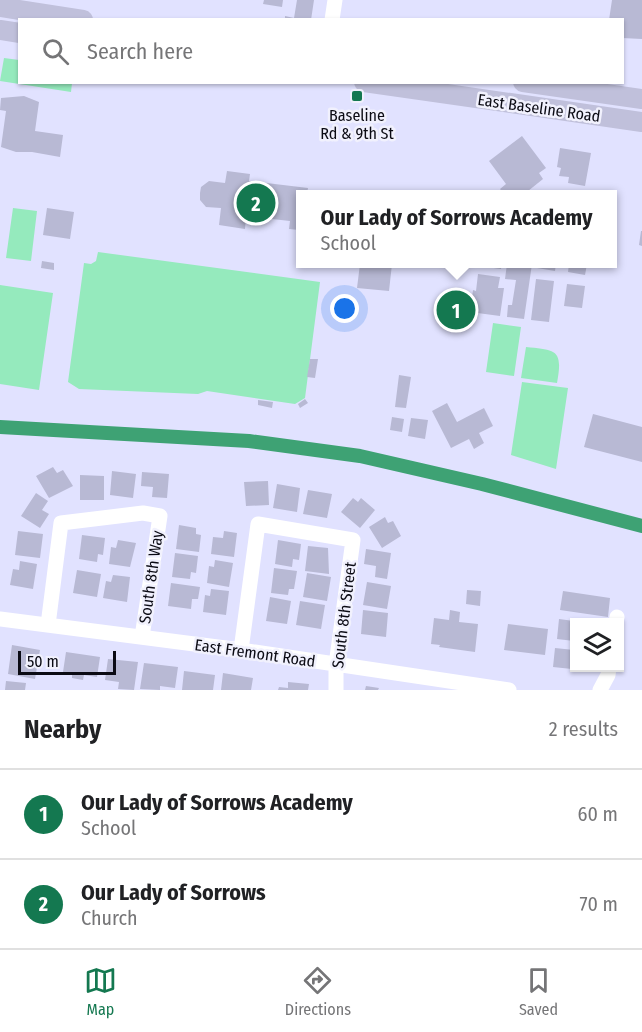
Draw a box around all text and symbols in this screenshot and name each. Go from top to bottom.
search box [18,18,624,84]
icon: search [39,35,72,68]
text: Search here [87,38,193,65]
marker: Baseline Rd & 9th St [350,89,364,103]
street label: East Baseline Road [476,90,602,126]
place label: Baseline Rd & 9th St [320,106,395,143]
pin: 2 [236,180,276,226]
popup [296,190,617,268]
text: Our Lady of Sorrows Academy [321,204,592,231]
text: School [321,231,376,255]
pin: 1 [436,288,476,332]
your location [330,294,359,323]
street label: South 8th Way [135,528,167,625]
street label: South 8th Street [328,560,360,669]
map controls [570,618,624,672]
button: layers [570,618,624,672]
street label: East Fremont Road [193,635,317,671]
scale bar [18,648,116,676]
text: 50 m [27,652,59,671]
text: Nearby [24,714,101,745]
text: 2 results [549,717,618,741]
text: Our Lady of Sorrows Academy [81,789,353,816]
text: 1 [39,802,48,826]
text: 60 m [578,802,618,826]
text: School [81,816,136,840]
text: Our Lady of Sorrows [81,879,266,906]
text: 2 [39,892,48,916]
text: 70 m [580,892,618,916]
text: Church [81,906,137,930]
tab: Map [84,964,117,1019]
tab: Directions [285,964,351,1019]
tab: Saved [519,964,558,1019]

